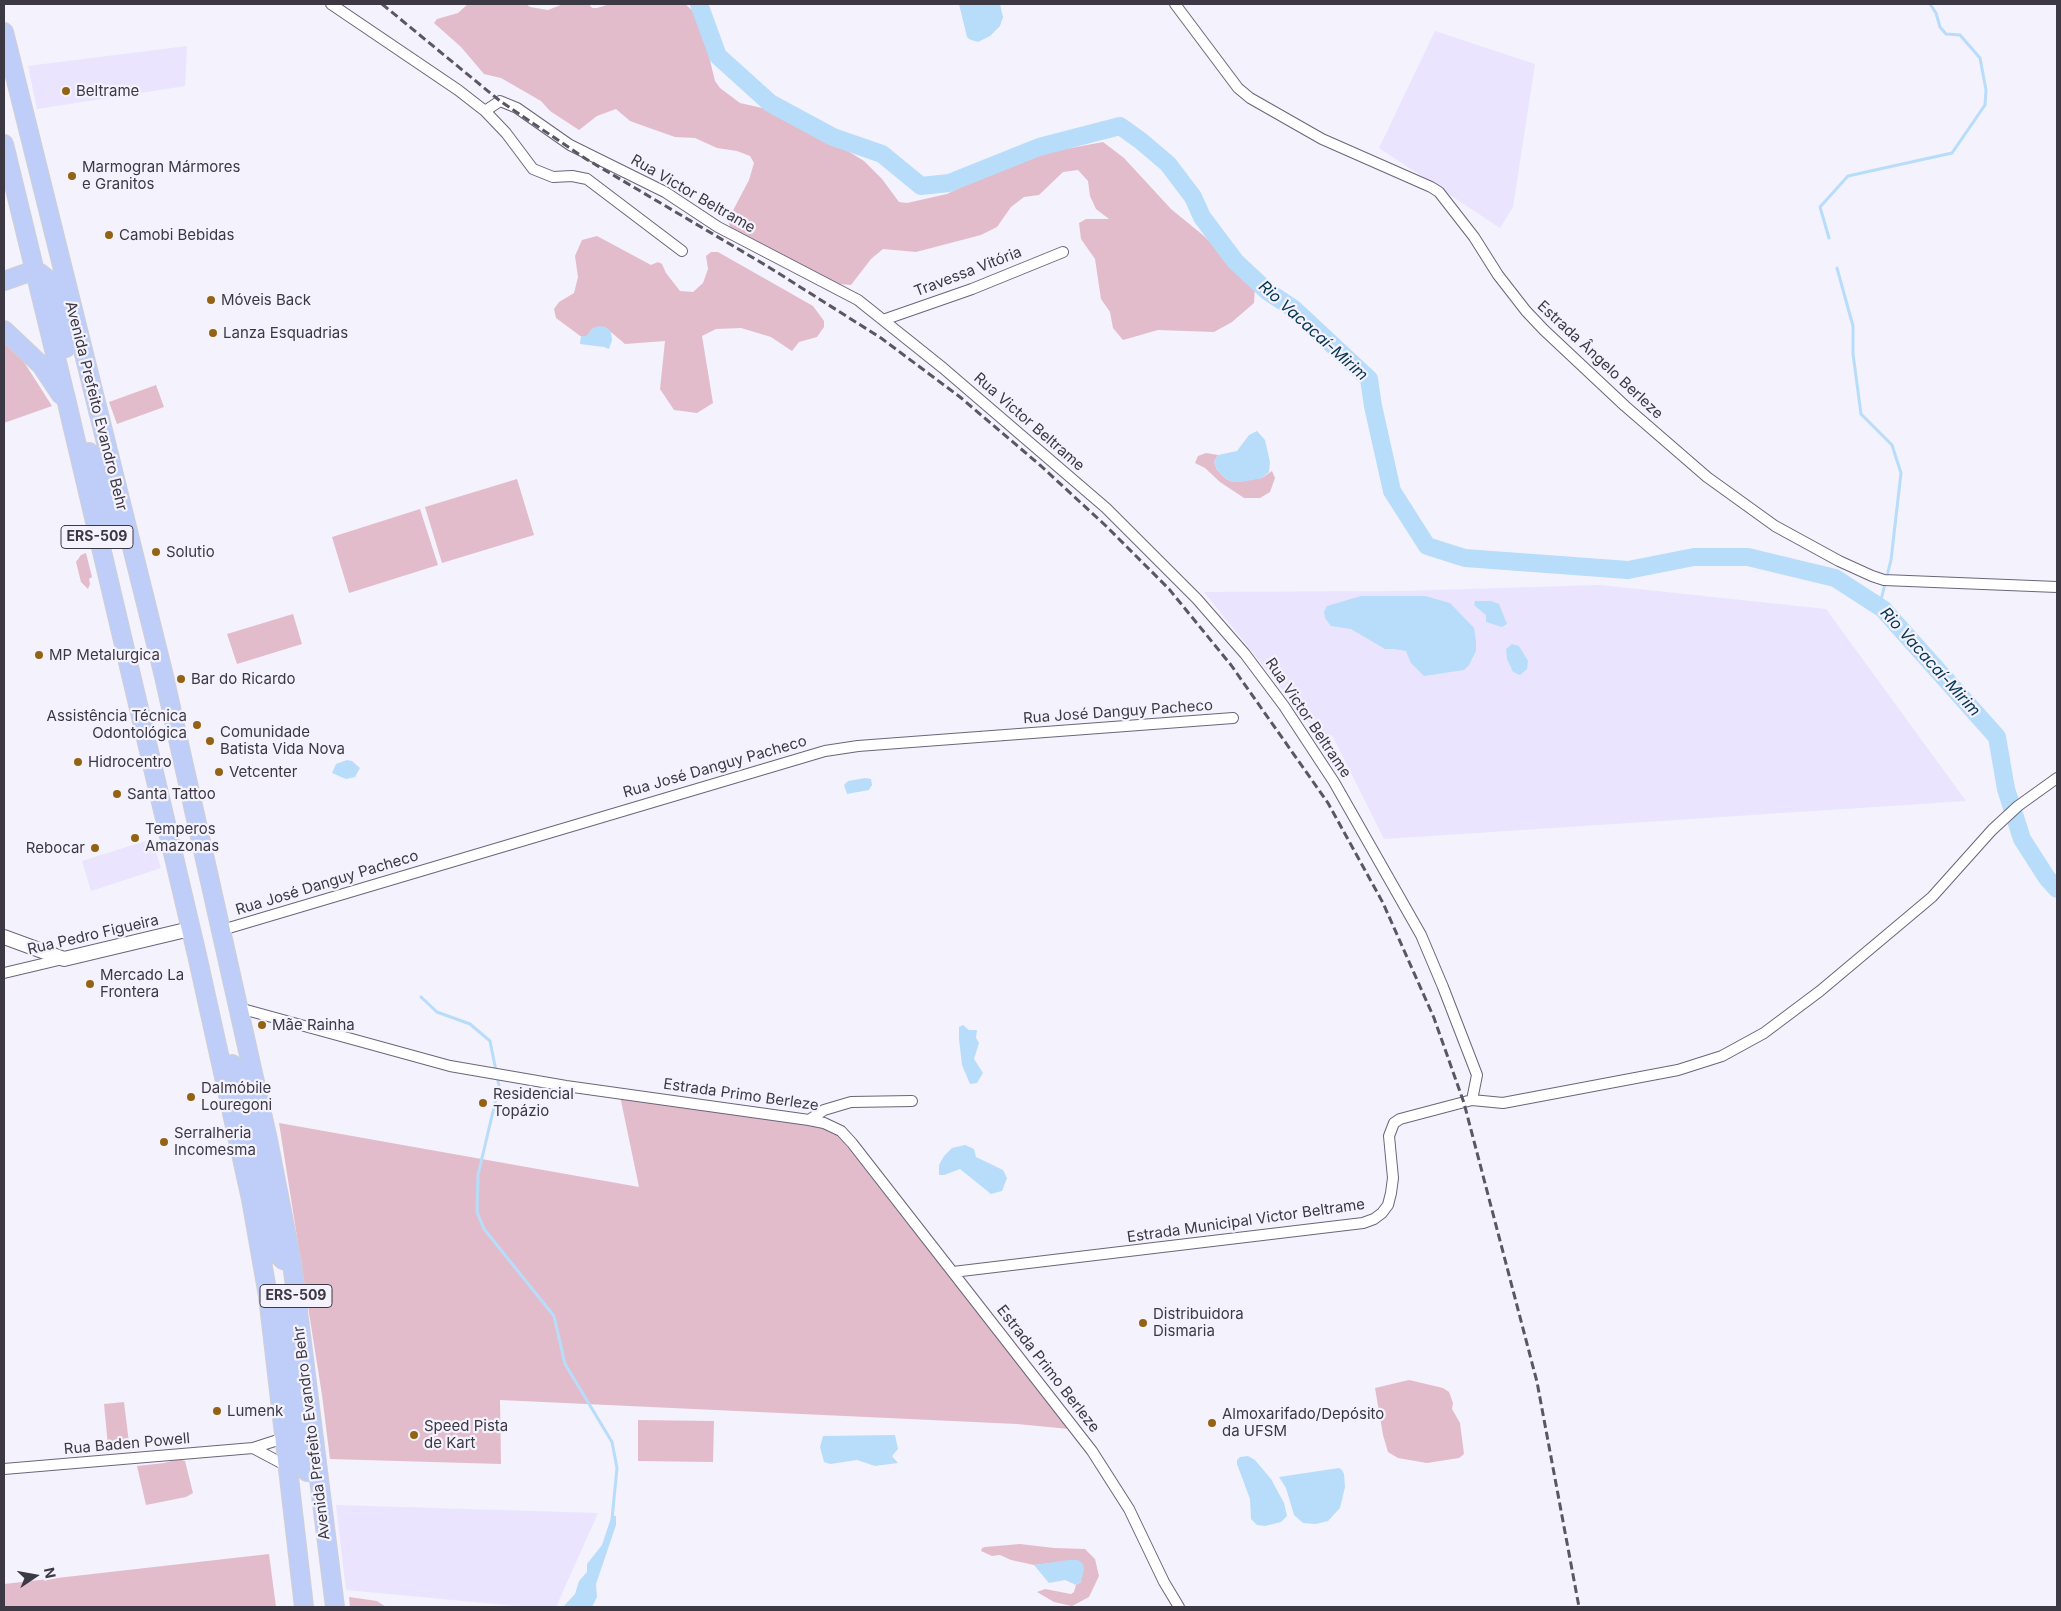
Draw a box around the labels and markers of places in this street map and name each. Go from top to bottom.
place label: Beltrame [76,82,139,100]
marker: Beltrame [60,85,72,97]
place label: Marmogran Mármores e Granitos [82,158,240,193]
marker: Marmogran Mármores e Granitos [66,170,78,182]
place label: Camobi Bebidas [119,226,234,244]
marker: Camobi Bebidas [103,229,115,241]
place label: Móveis Back [221,291,311,309]
marker: Móveis Back [205,294,217,306]
place label: Lanza Esquadrias [223,324,348,342]
marker: Lanza Esquadrias [207,327,219,339]
place label: Solutio [166,543,215,561]
marker: Solutio [150,546,162,558]
place label: MP Metalurgica [49,646,160,664]
marker: MP Metalurgica [33,649,45,661]
place label: Bar do Ricardo [191,670,296,688]
marker: Bar do Ricardo [175,673,187,685]
place label: Assistência Técnica Odontológica [47,707,187,742]
marker: Assistência Técnica Odontológica [191,719,203,731]
place label: Comunidade Batista Vida Nova [220,723,345,758]
marker: Comunidade Batista Vida Nova [204,735,216,747]
place label: Hidrocentro [88,753,172,771]
marker: Hidrocentro [72,756,84,768]
place label: Vetcenter [229,763,297,781]
marker: Vetcenter [213,766,225,778]
place label: Santa Tattoo [127,785,216,803]
marker: Santa Tattoo [111,788,123,800]
place label: Temperos Amazonas [145,820,219,855]
marker: Temperos Amazonas [129,832,141,844]
place label: Rebocar [26,839,85,857]
marker: Rebocar [89,842,101,854]
place label: Mercado La Frontera [100,966,184,1001]
marker: Mercado La Frontera [84,978,96,990]
place label: Mãe Rainha [272,1016,355,1034]
marker: Mãe Rainha [256,1019,268,1031]
place label: Dalmóbile Louregoni [201,1079,272,1114]
place label: Residencial Topázio [493,1085,574,1120]
marker: Dalmóbile Louregoni [185,1091,197,1103]
marker: Residencial Topázio [477,1097,489,1109]
place label: Serralheria Incomesma [174,1124,256,1159]
marker: Serralheria Incomesma [158,1136,170,1148]
place label: Distribuidora Dismaria [1153,1305,1244,1340]
marker: Distribuidora Dismaria [1137,1317,1149,1329]
place label: Lumenk [227,1402,283,1420]
marker: Lumenk [211,1405,223,1417]
place label: Almoxarifado/Depósito da UFSM [1222,1405,1384,1440]
place label: Speed Pista de Kart [424,1417,508,1452]
marker: Almoxarifado/Depósito da UFSM [1206,1417,1218,1429]
marker: Speed Pista de Kart [408,1429,420,1441]

